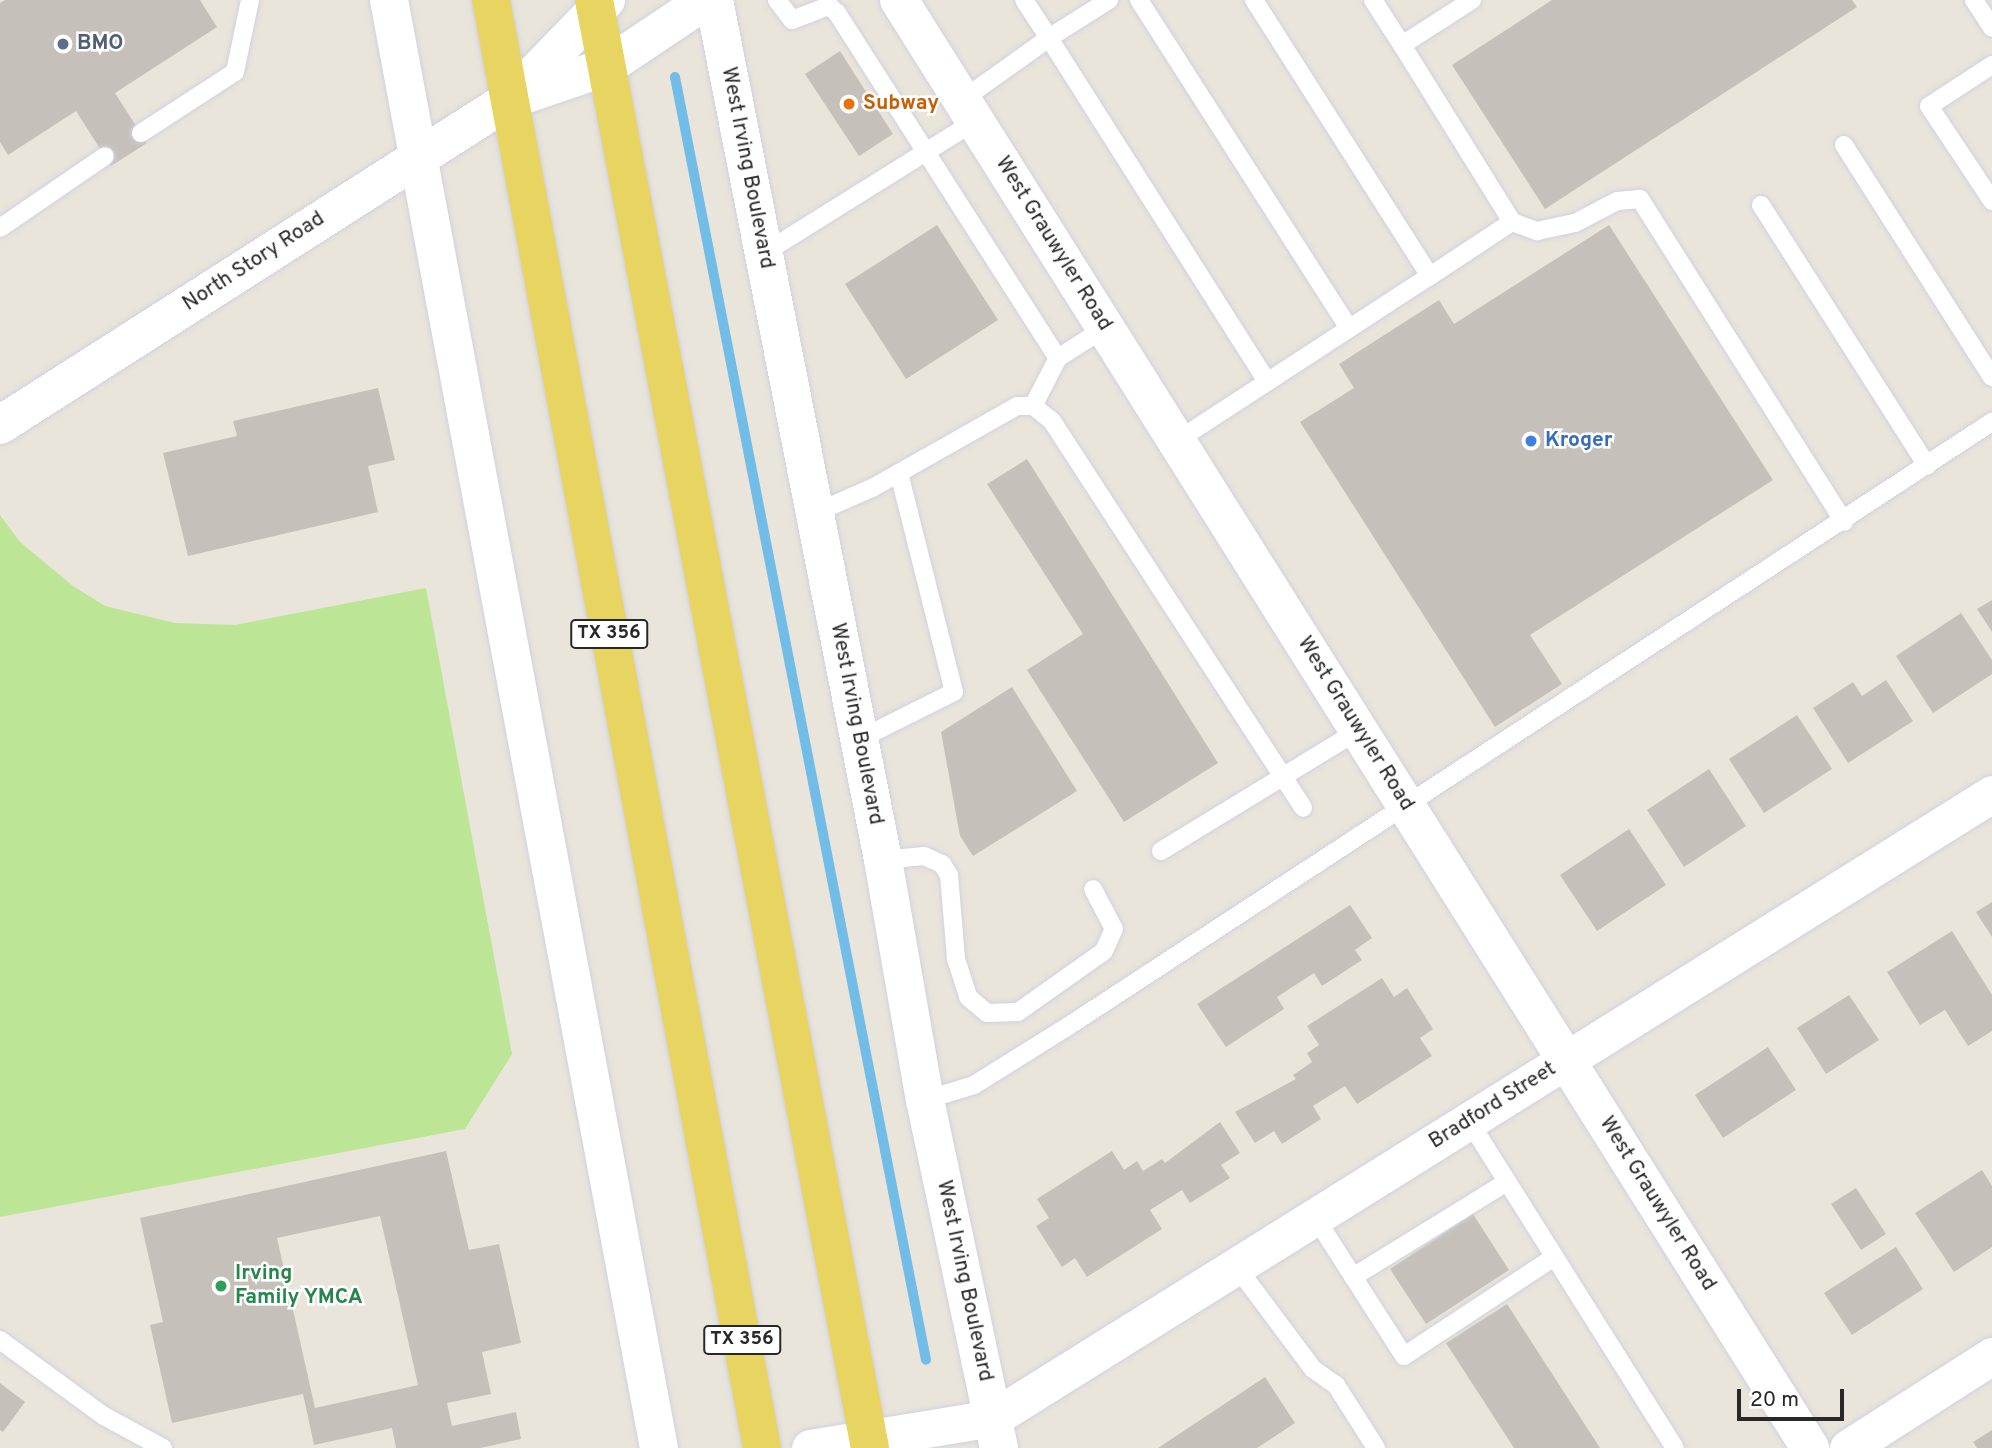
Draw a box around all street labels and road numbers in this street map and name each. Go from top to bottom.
street label: West Irving Boulevard [715,65,779,271]
street label: West Grauwyler Road [989,152,1117,336]
street label: North Story Road [178,207,330,317]
road number: TX 356 [569,618,649,650]
street label: West Irving Boulevard [824,621,888,827]
street label: West Grauwyler Road [1291,632,1419,816]
street label: Bradford Street [1425,1057,1561,1155]
street label: West Grauwyler Road [1593,1112,1721,1296]
street label: West Irving Boulevard [930,1178,998,1384]
road number: TX 356 [702,1324,782,1356]

